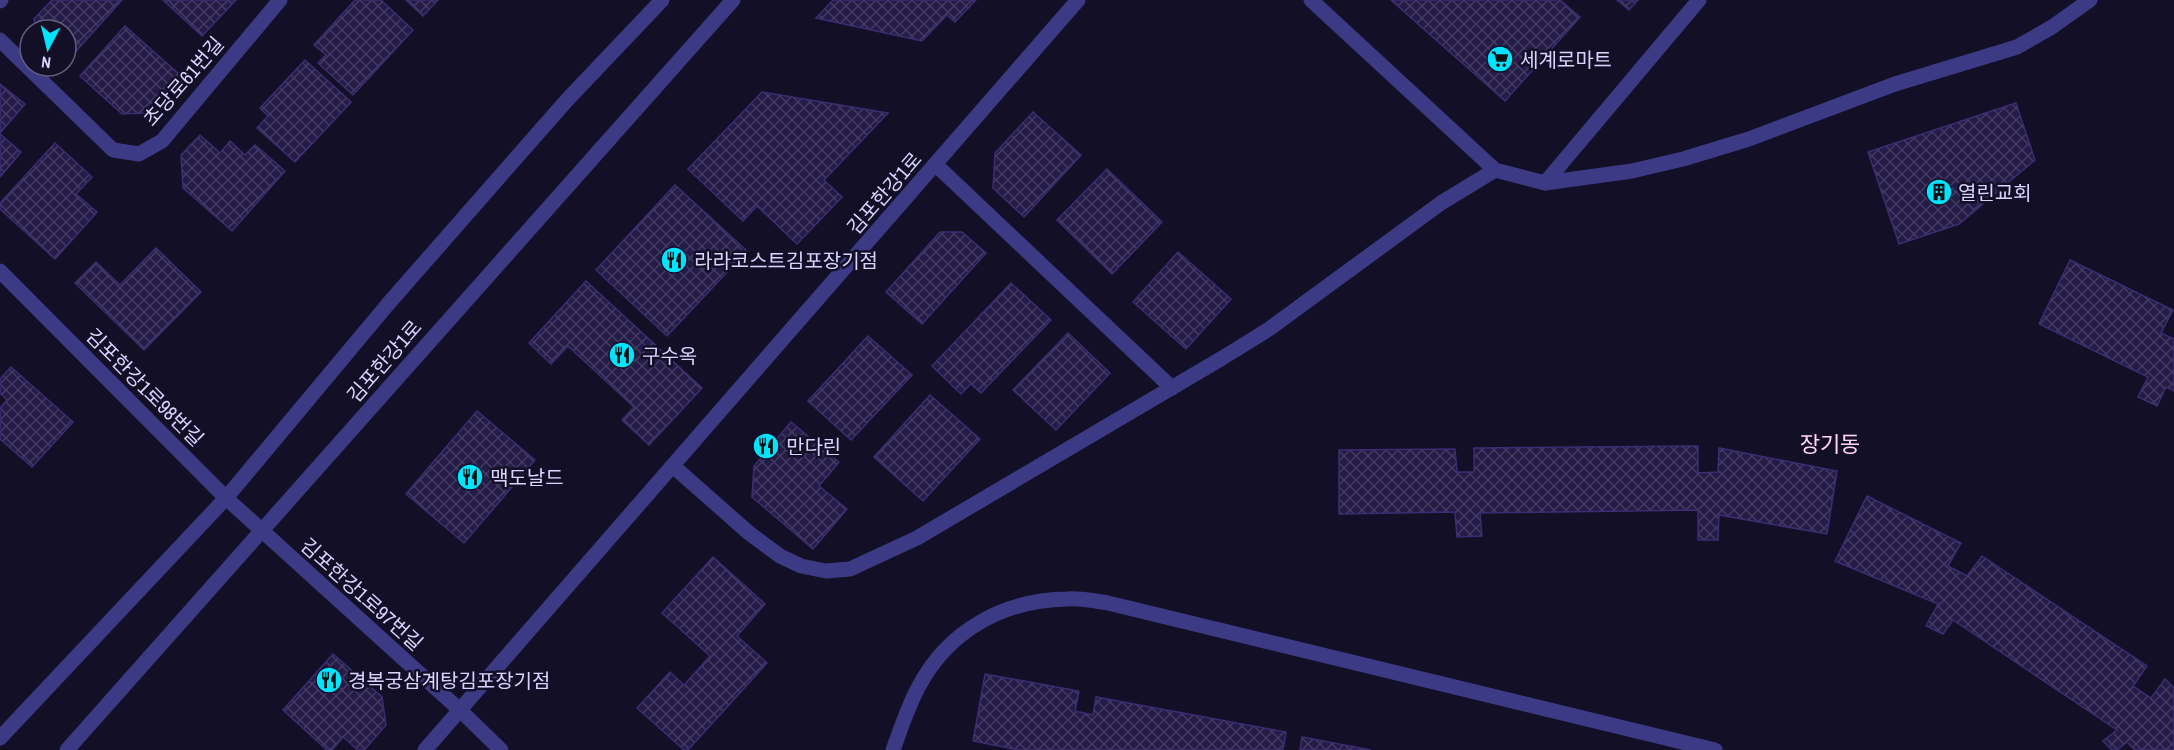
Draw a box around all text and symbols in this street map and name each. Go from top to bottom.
north arrow [18,18,78,78]
street label: 초당로61번길 [137,31,229,131]
supermarket icon: 세계로마트 [1485,44,1515,74]
place label: 세계로마트 [1520,46,1612,73]
text: N [40,51,52,74]
street label: 김포한강1로 [841,146,927,240]
building icon: 열린교회 [1924,177,1954,207]
place label: 열린교회 [1958,179,2032,206]
restaurant icon: 라라코스트김포장기점 [659,245,689,275]
place label: 라라코스트김포장기점 [694,247,878,274]
street label: 김포한강1로 [341,314,427,408]
street label: 김포한강1로98번길 [80,322,210,452]
restaurant icon: 구수옥 [607,340,637,370]
place label: 구수옥 [642,342,697,369]
district label: 장기동 [1800,429,1860,459]
restaurant icon: 만다린 [751,431,781,461]
place label: 만다린 [786,433,841,460]
restaurant icon: 맥도날드 [455,462,485,492]
place label: 맥도날드 [490,464,564,491]
street label: 김포한강1로97번길 [295,532,429,656]
restaurant icon: 경복궁삼계탕김포장기점 [314,665,344,695]
place label: 경복궁삼계탕김포장기점 [348,667,550,694]

